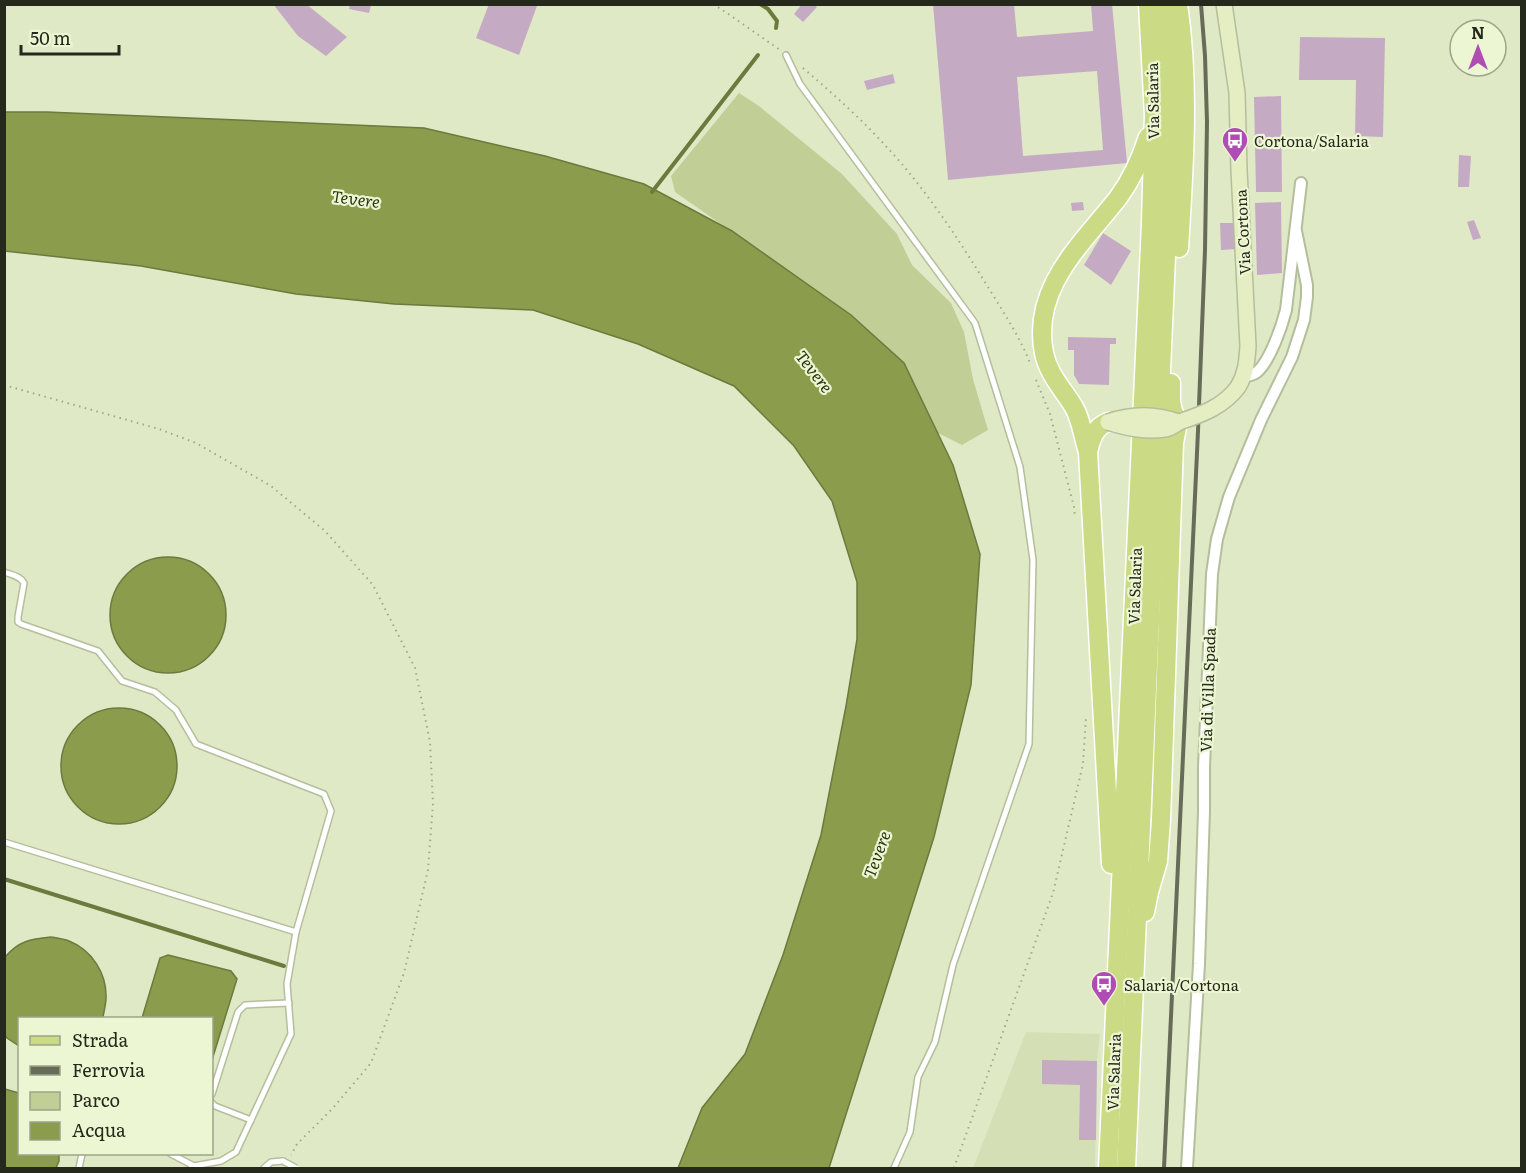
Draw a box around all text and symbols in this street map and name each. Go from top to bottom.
scale bar [21,18,118,56]
north arrow [1448,18,1508,78]
text: N [1471,20,1485,44]
text: 50 m [30,24,71,51]
street label: Via Salaria [1140,61,1164,140]
bus stop icon: Cortona/Salaria [1220,125,1250,163]
place label: Cortona/Salaria [1254,129,1370,152]
water label: Tevere [331,183,381,213]
street label: Via Cortona [1228,188,1256,275]
water label: Tevere [791,345,839,397]
street label: Via Salaria [1121,546,1147,625]
street label: Via di Villa Spada [1193,626,1221,753]
water label: Tevere [857,827,895,881]
bus stop icon: Salaria/Cortona [1089,969,1119,1007]
place label: Salaria/Cortona [1124,973,1240,996]
legend [18,1017,213,1155]
text: Strada [72,1026,129,1053]
street label: Via Salaria [1100,1032,1126,1111]
text: Ferrovia [72,1056,145,1083]
text: Parco [72,1086,120,1113]
text: Acqua [72,1116,126,1143]

